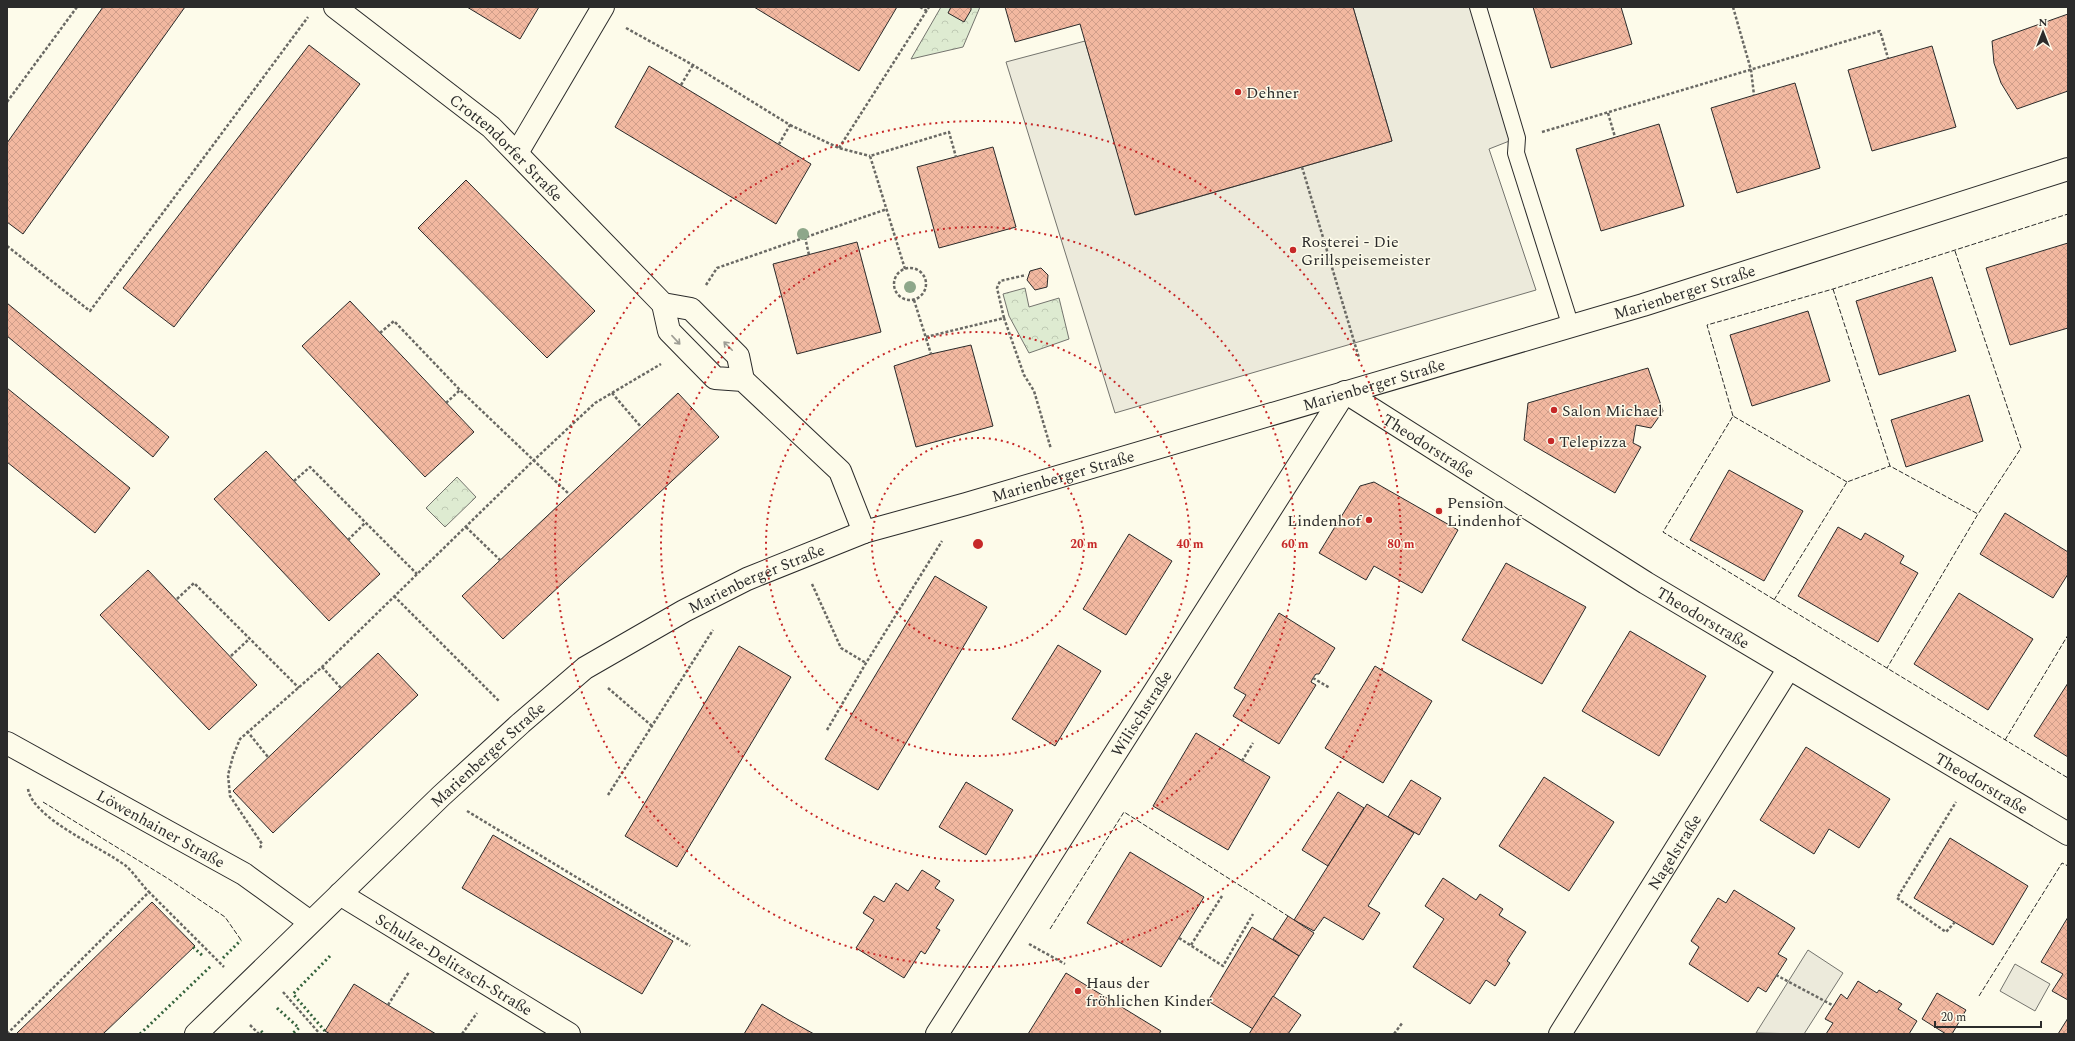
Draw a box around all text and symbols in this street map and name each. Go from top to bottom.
north arrow [2023,12,2063,52]
text: N [2039,14,2048,31]
place label: Dehner [1246,81,1299,105]
marker: Dehner [1233,87,1243,97]
street label: Crottendorfer Straße [444,88,568,208]
place label: Rosterei - Die Grillspeisemeister [1301,230,1431,272]
marker: Rosterei - Die Grillspeisemeister [1288,245,1298,255]
street label: Marienberger Straße [1611,259,1759,326]
one-way arrow [672,335,681,345]
one-way arrow [723,341,733,351]
street label: Marienberger Straße [1300,353,1448,417]
place label: Salon Michael [1562,399,1663,423]
marker: Salon Michael [1549,405,1559,415]
street label: Theodorstraße [1378,408,1479,484]
place label: Telepizza [1559,430,1627,454]
marker: Telepizza [1546,436,1556,446]
street label: Marienberger Straße [989,444,1137,509]
place label: Pension Lindenhof [1447,491,1522,533]
marker: Pension Lindenhof [1434,506,1444,516]
place label: Lindenhof [1287,509,1363,533]
marker: Lindenhof [1364,515,1374,525]
text: 20 m [1070,535,1098,554]
text: 40 m [1176,535,1204,554]
text: 60 m [1281,535,1309,554]
text: 80 m [1387,535,1415,554]
centre of rings [971,537,985,551]
street label: Marienberger Straße [684,538,829,620]
street label: Theodorstraße [1652,581,1754,655]
street label: Wilischstraße [1105,666,1178,762]
street label: Marienberger Straße [425,696,551,813]
street label: Theodorstraße [1930,747,2033,821]
street label: Löwenhainer Straße [92,784,229,874]
street label: Nagelstraße [1642,810,1708,895]
street label: Schulze-Delitzsch-Straße [371,907,537,1022]
place label: Haus der fröhlichen Kinder [1086,971,1212,1013]
marker: Haus der fröhlichen Kinder [1073,986,1083,996]
scale bar [1935,1003,2041,1029]
text: 20 m [1941,1008,1966,1027]

